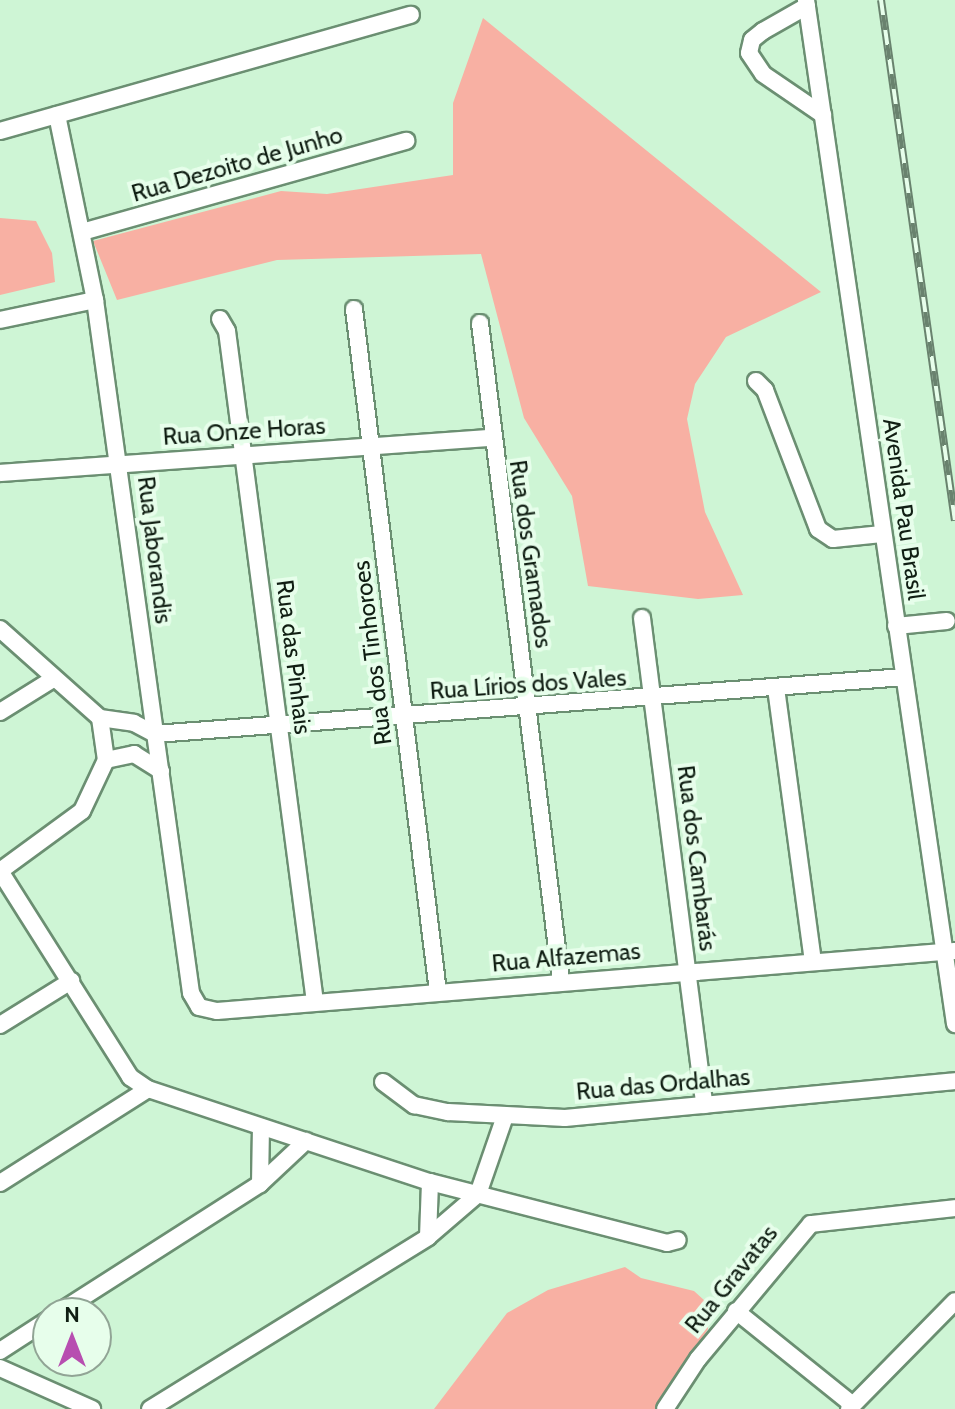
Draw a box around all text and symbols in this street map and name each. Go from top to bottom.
street label: Rua Dezoito de Junho [128,120,346,208]
street label: Rua Onze Horas [162,411,326,451]
street label: Avenida Pau Brasil [877,416,931,602]
street label: Rua dos Gramados [504,458,558,650]
street label: Rua Jaborandis [132,475,178,625]
street label: Rua dos Tinhoroes [346,559,398,747]
street label: Rua das Pinhais [270,578,318,736]
street label: Rua Lírios dos Vales [429,663,627,705]
street label: Rua dos Cambarás [671,764,723,952]
street label: Rua Alfazemas [490,936,642,978]
street label: Rua das Ordalhas [575,1062,751,1106]
street label: Rua Gravatas [679,1219,783,1339]
north arrow [32,1297,112,1377]
text: N [64,1301,80,1328]

